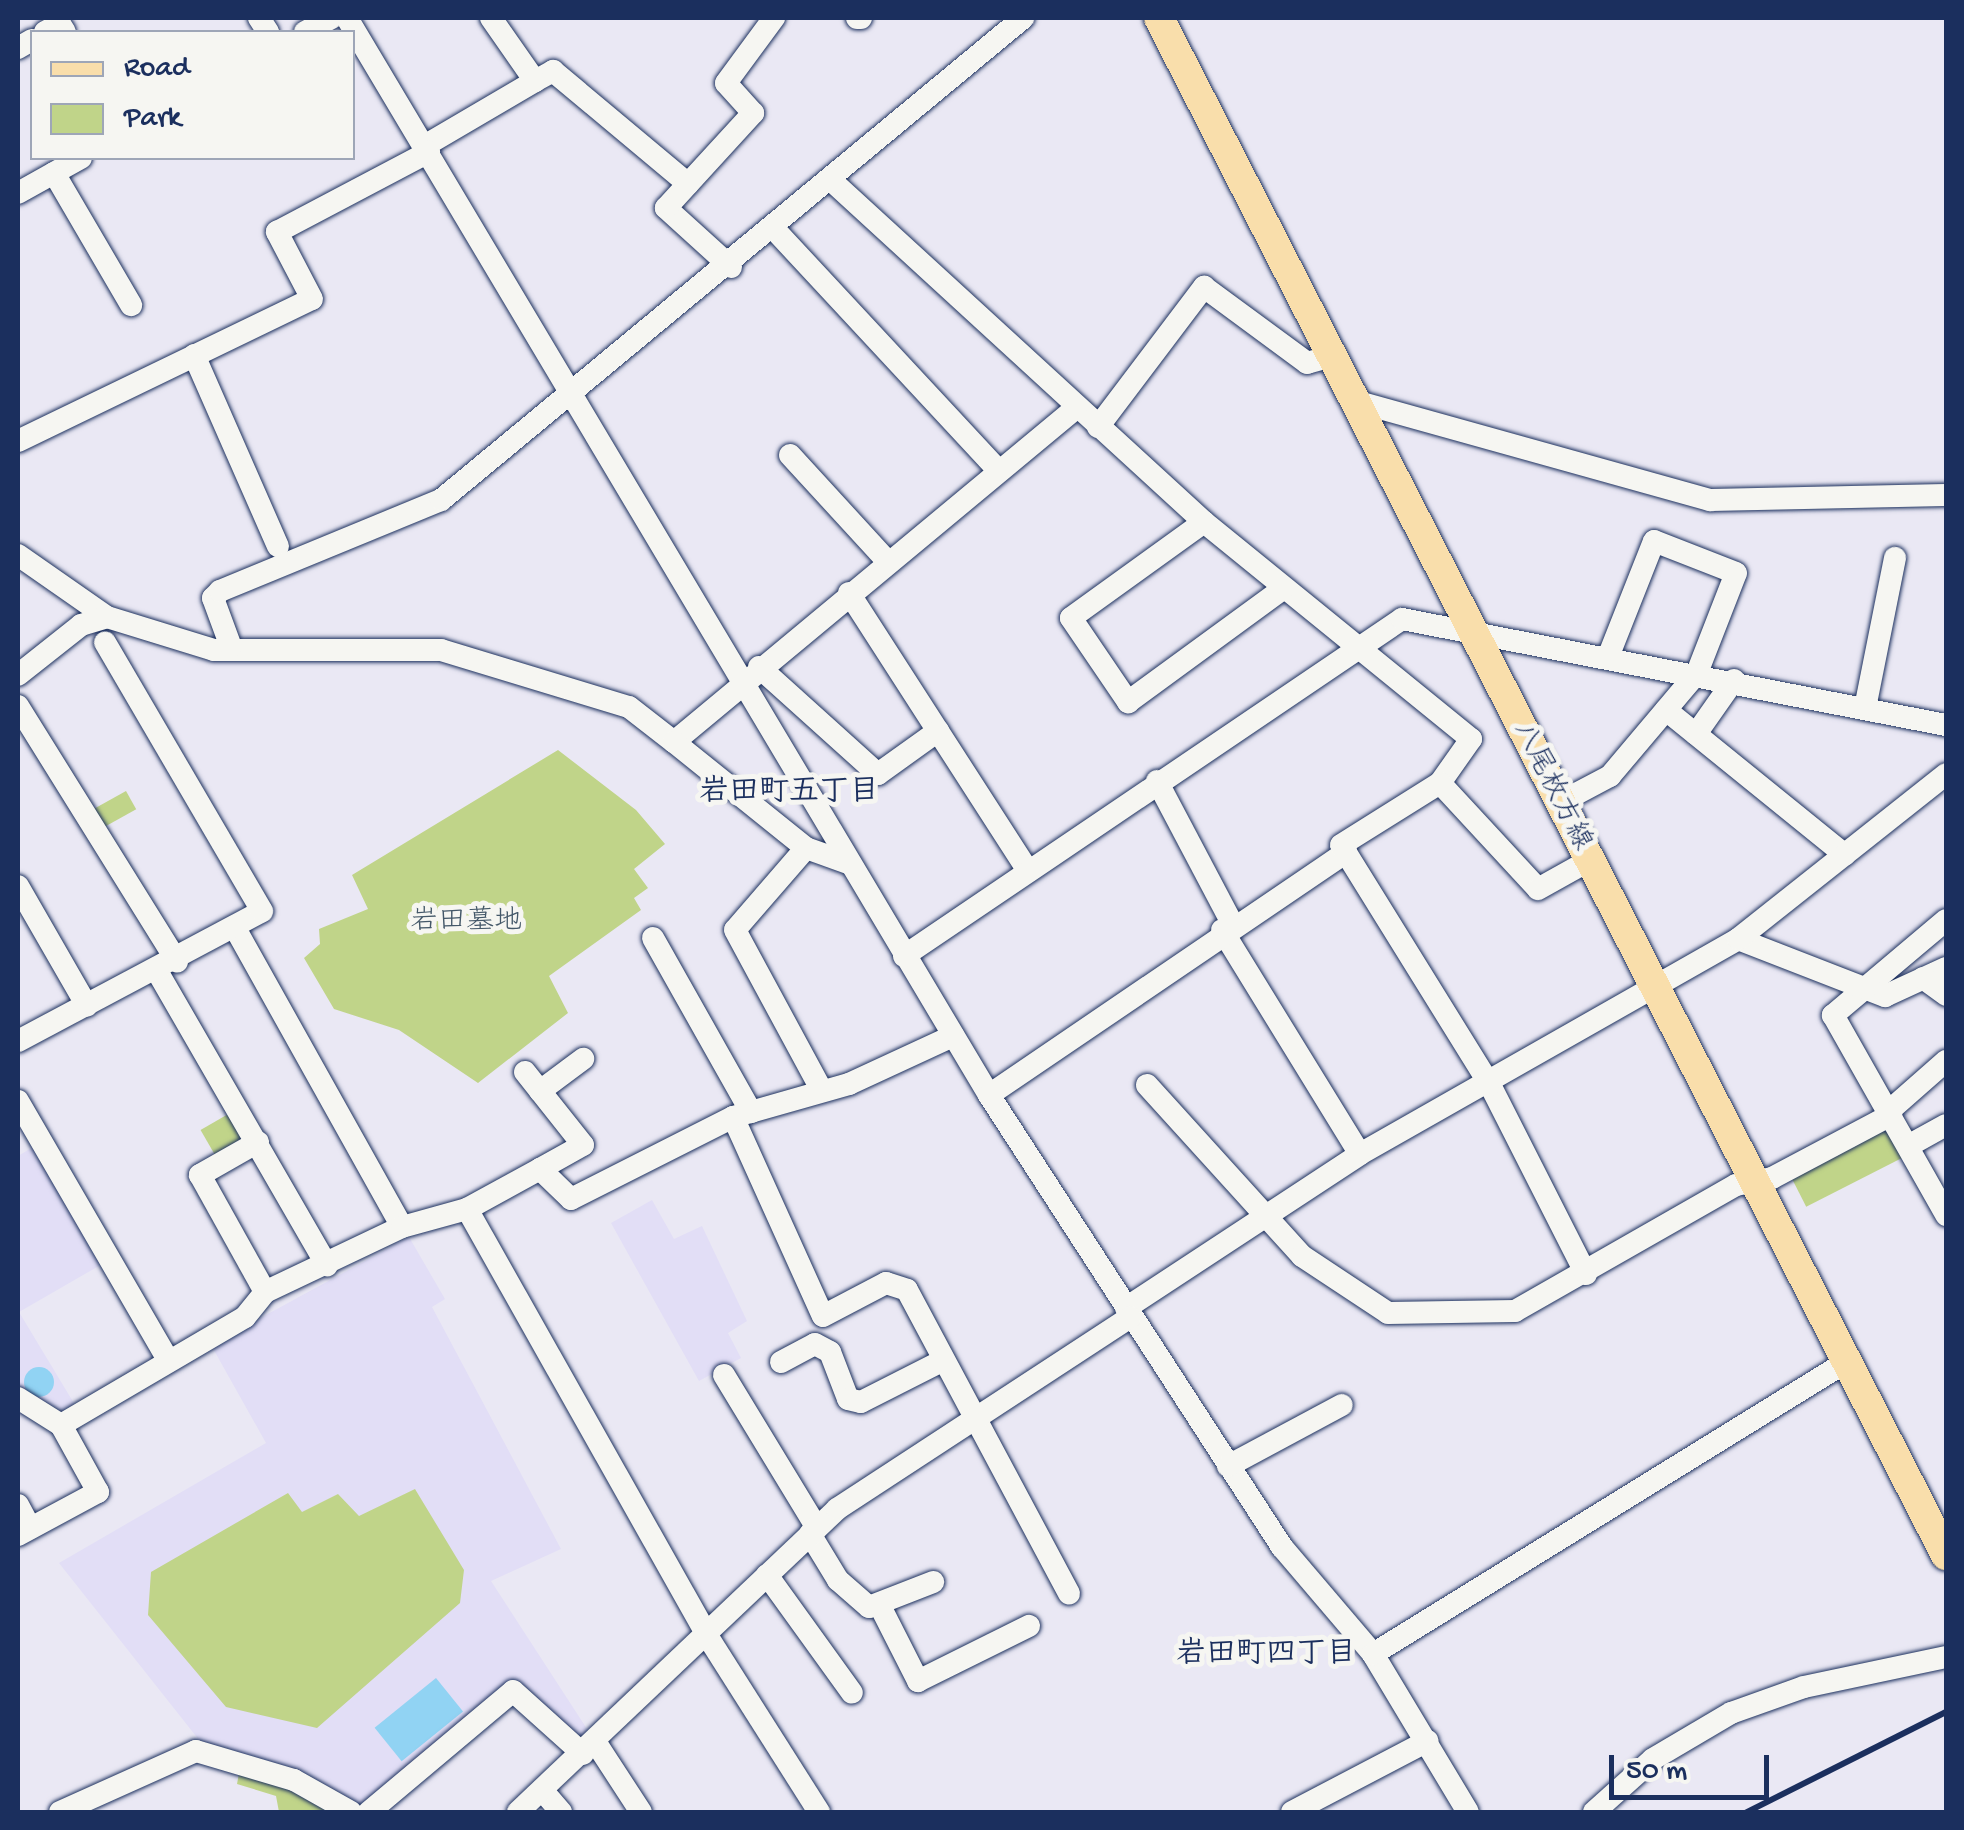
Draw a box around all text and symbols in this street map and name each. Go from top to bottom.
legend [30,30,355,160]
text: Road [124,52,190,87]
text: Park [124,102,181,137]
street label: 八尾枚方線 [1504,717,1598,857]
district label: 岩田町五丁目 [699,776,879,812]
park label: 岩田墓地 [410,906,522,940]
district label: 岩田町四丁目 [1176,1638,1356,1674]
scale bar [1614,1735,1774,1797]
text: 50 m [1626,1755,1687,1790]

